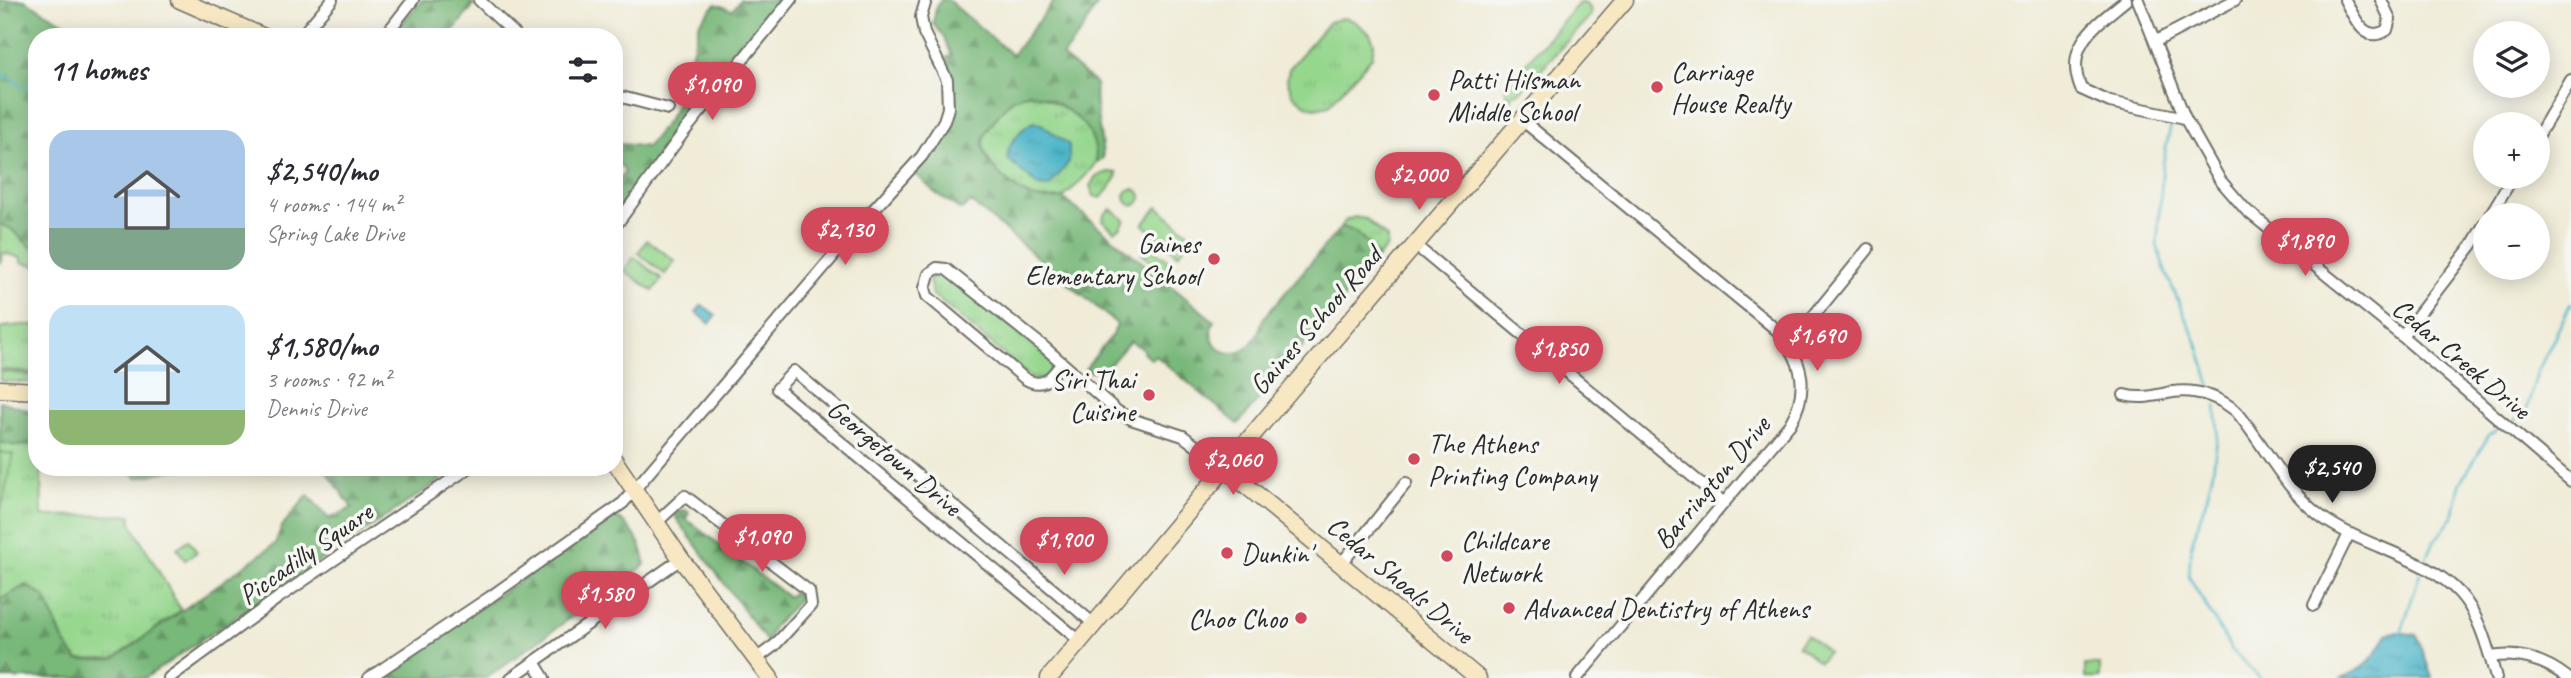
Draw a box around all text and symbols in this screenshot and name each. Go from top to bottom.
map controls [2473,21,2550,280]
button: layers [2473,21,2550,98]
text: 11 homes [49,51,147,89]
icon: filters [564,51,602,89]
place label: Carriage House Realty [1671,54,1793,121]
pin: $1,090 [655,62,769,122]
place label: Patti Hilsman Middle School [1448,62,1582,129]
text: $1,090 [684,70,740,99]
marker: Carriage House Realty [1649,79,1665,95]
marker: Patti Hilsman Middle School [1426,87,1442,103]
button: + [2473,112,2550,189]
text: $2,540/mo [266,152,377,190]
pin: $2,000 [1362,152,1476,212]
icon: home [105,158,189,242]
text: $2,000 [1391,160,1447,189]
text: 4 rooms · 144 m² [266,190,401,219]
button: − [2473,203,2550,280]
pin: $2,130 [788,208,902,267]
text: $2,130 [817,215,873,244]
pin: $1,890 [2248,218,2362,278]
text: Spring Lake Drive [266,219,404,248]
place label: Gaines Elementary School [1025,226,1205,293]
text: $1,890 [2277,226,2333,255]
street label: Gaines School Road [1241,236,1392,402]
marker: Gaines Elementary School [1206,251,1222,267]
street label: Cedar Creek Drive [2385,290,2540,428]
pin: $1,690 [1760,314,1874,373]
text: $1,690 [1789,321,1845,350]
pin: $1,850 [1502,326,1616,386]
text: $1,580/mo [266,327,377,365]
icon: home [105,333,189,417]
text: $1,850 [1531,334,1587,363]
place label: Siri Thai Cuisine [1051,362,1139,429]
text: 3 rooms · 92 m² [266,365,390,394]
marker: Siri Thai Cuisine [1141,387,1157,403]
street label: Georgetown Drive [820,391,970,525]
text: Dennis Drive [266,394,367,423]
street label: Barrington Drive [1645,407,1779,556]
place label: The Athens Printing Company [1428,426,1599,493]
pin: $2,060 [1176,438,1290,497]
text: $2,060 [1205,445,1261,474]
pin: $2,540 [2275,446,2389,505]
marker: The Athens Printing Company [1406,451,1422,467]
text: $2,540 [2304,453,2360,482]
street label: Piccadilly Square [232,493,381,612]
street label: Cedar Shoals Drive [1320,508,1483,652]
pin: $1,090 [705,514,819,574]
pin: $1,900 [1007,518,1121,577]
text: $1,090 [734,522,790,551]
place label: Childcare Network [1461,523,1550,590]
text: $1,900 [1036,525,1092,554]
place label: Dunkin' [1241,536,1317,571]
marker: Dunkin' [1219,545,1235,561]
marker: Childcare Network [1439,548,1455,564]
pin: $1,580 [548,572,662,631]
text: $1,580 [577,579,633,608]
place label: Advanced Dentistry of Athens [1523,591,1811,626]
marker: Advanced Dentistry of Athens [1501,600,1517,616]
place label: Choo Choo [1188,601,1289,636]
marker: Choo Choo [1293,610,1309,626]

